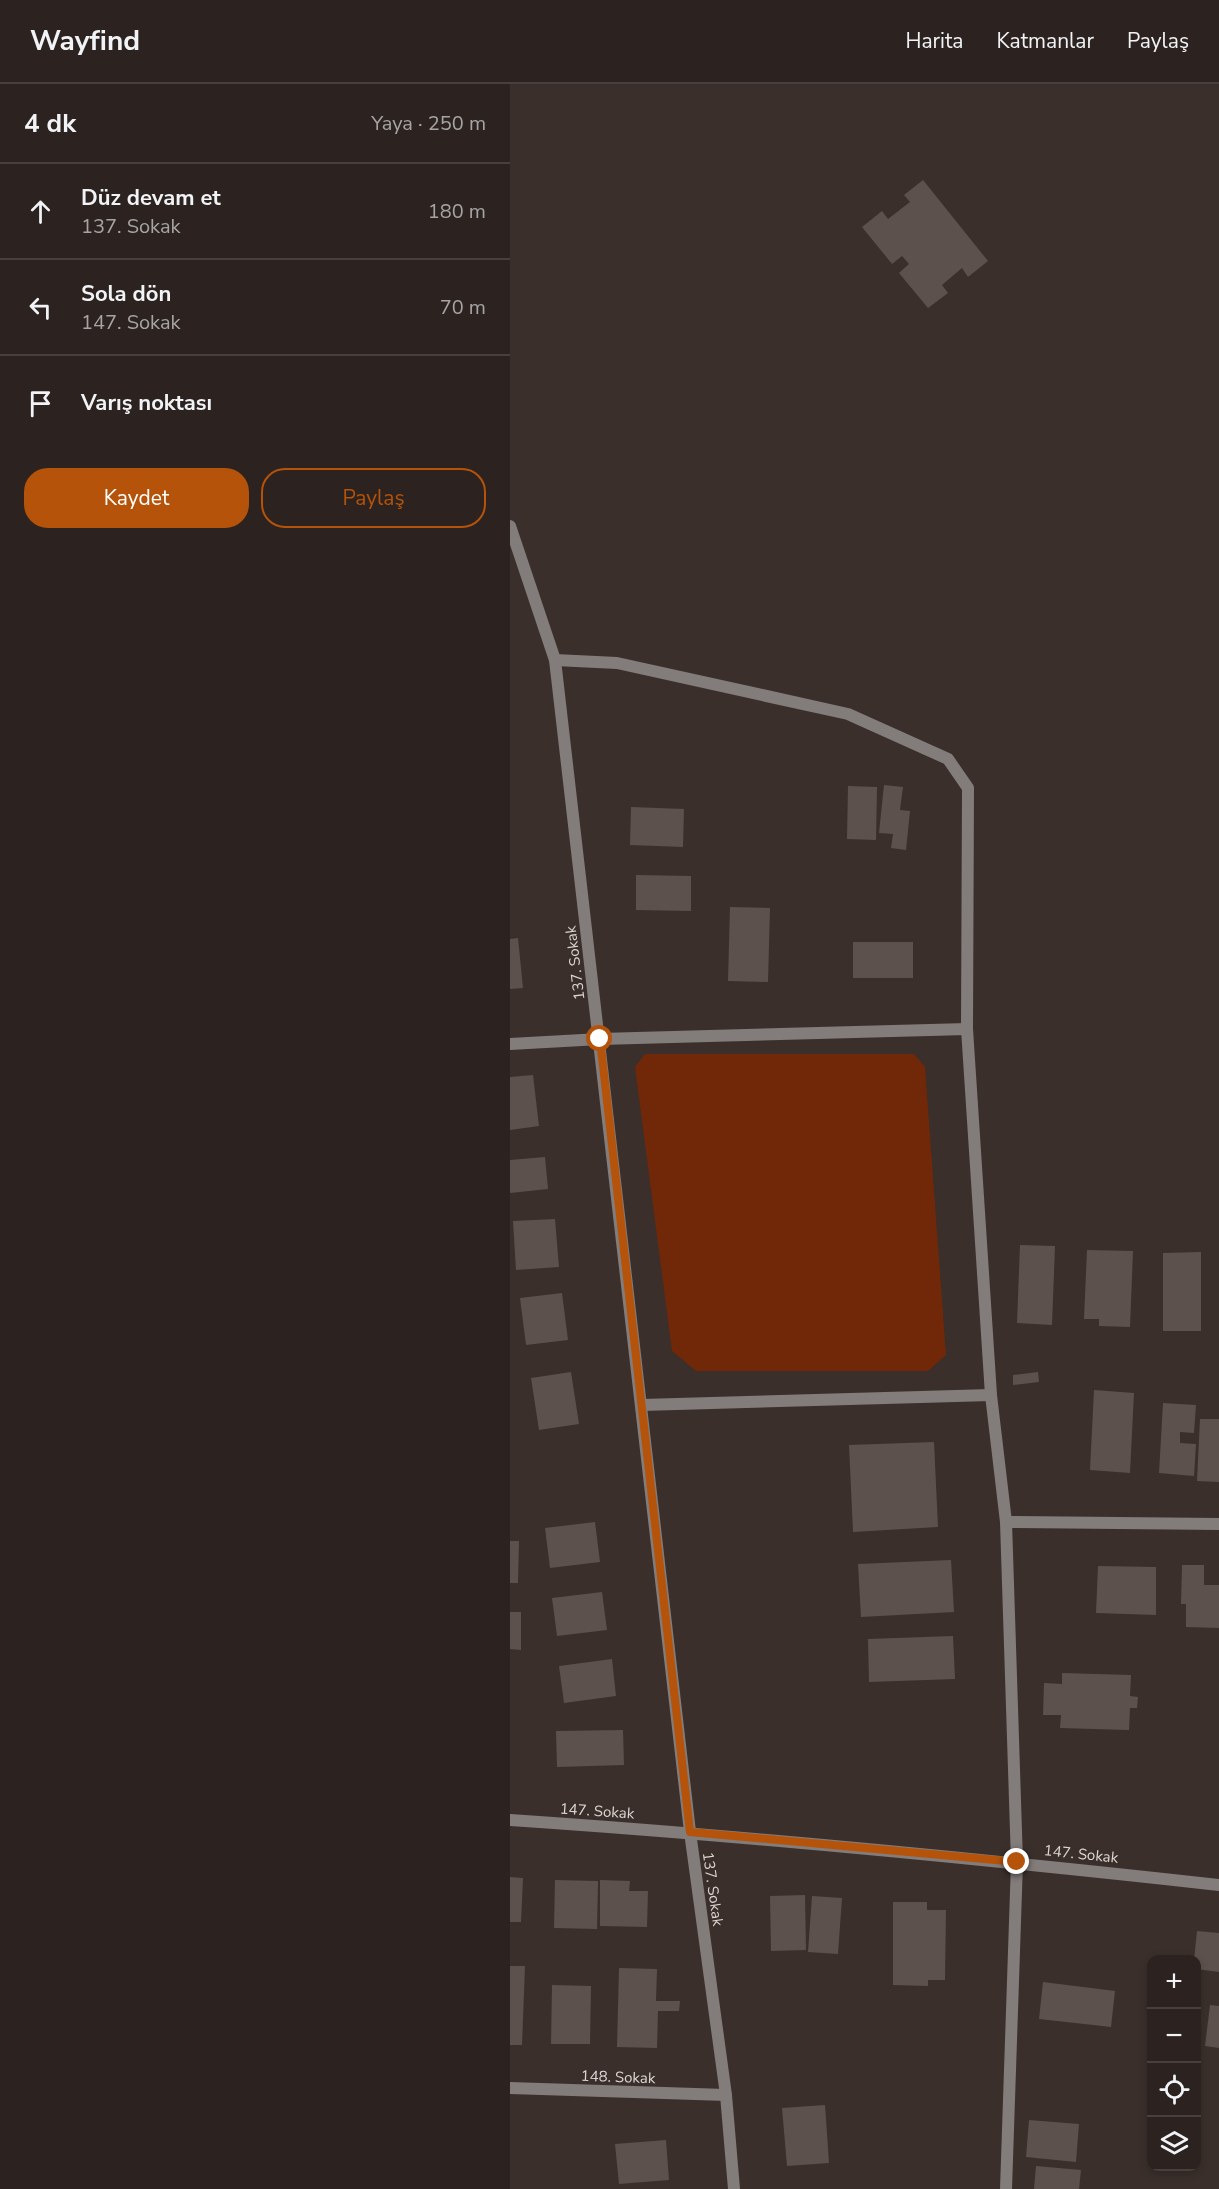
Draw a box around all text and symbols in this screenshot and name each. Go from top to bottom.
text: Wayfind [30,22,140,60]
text: Harita [905,27,963,55]
text: Katmanlar [996,27,1094,55]
text: Paylaş [1127,27,1189,55]
text: 4 dk [24,106,76,141]
text: Yaya · 250 m [371,110,486,137]
text: Düz devam et [81,183,221,213]
icon: ahead [24,195,57,228]
text: 180 m [428,198,486,225]
text: 137. Sokak [81,213,181,240]
text: Sola dön [81,279,171,309]
icon: left [24,291,57,324]
text: 70 m [440,294,486,321]
text: 147. Sokak [81,309,181,336]
icon: arrive [24,387,57,420]
text: Varış noktası [81,388,212,418]
button: Kaydet [24,468,249,528]
button: Paylaş [261,468,486,528]
street label: 137. Sokak [560,924,589,1001]
route start [586,1025,612,1051]
street label: 147. Sokak [559,1798,635,1824]
street label: 147. Sokak [1043,1840,1120,1868]
route end [1003,1848,1029,1874]
street label: 137. Sokak [698,1851,728,1928]
map controls [1147,1955,1201,2171]
button: + [1147,1955,1201,2009]
button: − [1147,2009,1201,2063]
button: locate [1147,2063,1201,2117]
street label: 148. Sokak [580,2066,656,2088]
button: layers [1147,2117,1201,2171]

